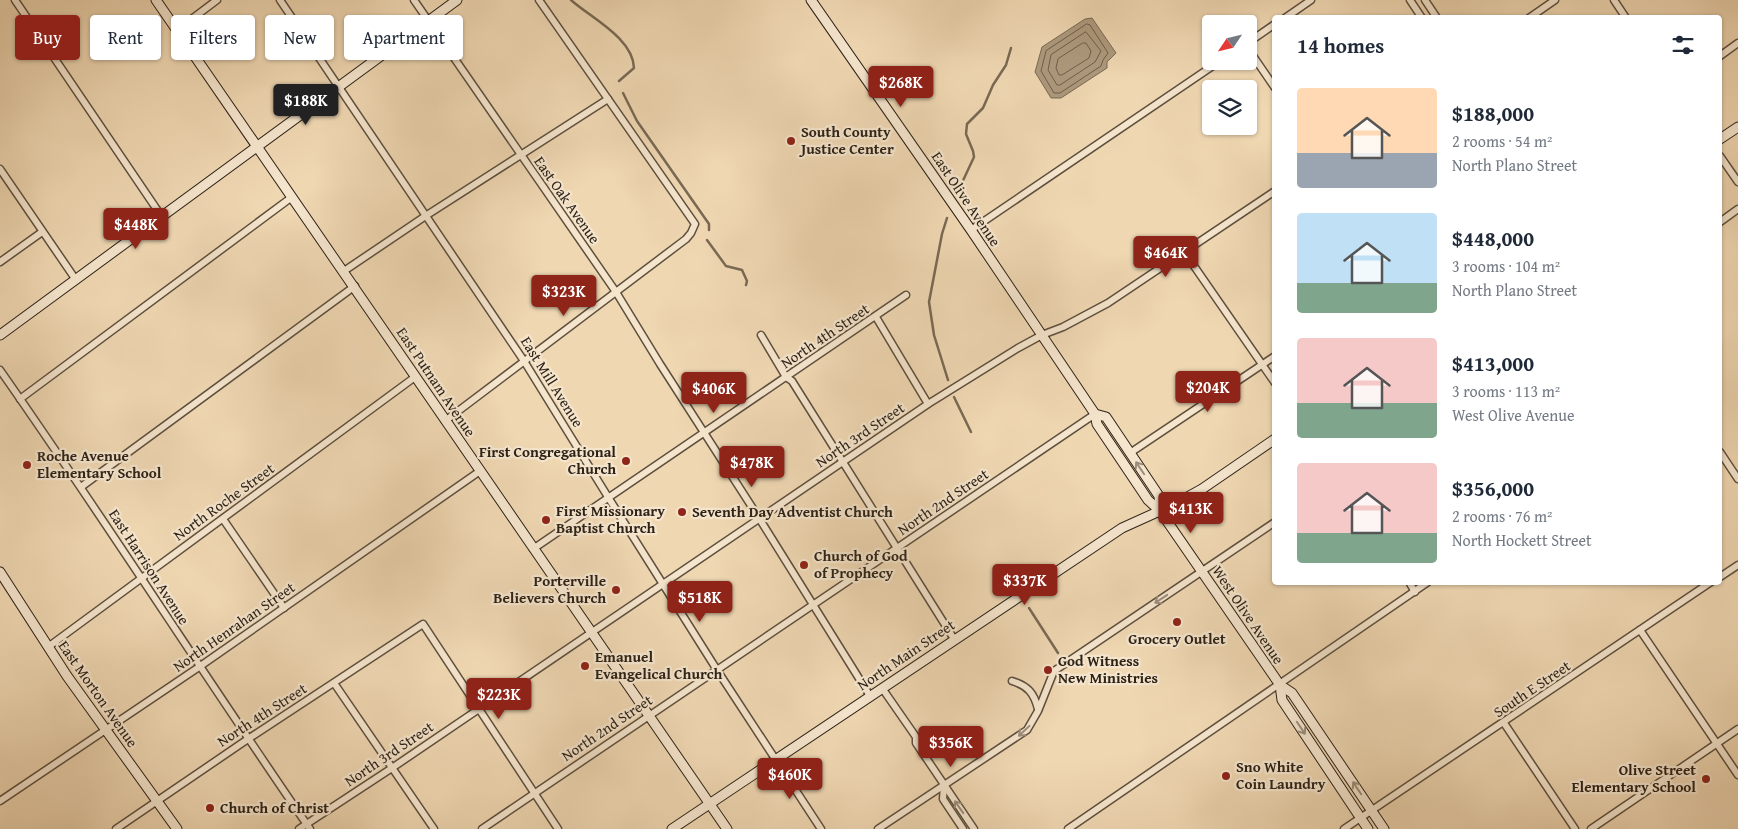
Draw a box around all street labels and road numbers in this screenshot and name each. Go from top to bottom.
street label: East Olive Avenue [927,147,1006,250]
street label: East Oak Avenue [529,152,605,248]
street label: North 4th Street [776,298,874,373]
street label: East Putnam Avenue [392,323,481,441]
street label: East Mill Avenue [516,332,589,431]
street label: North 3rd Street [811,397,909,472]
street label: North Roche Street [169,457,279,545]
street label: North 2nd Street [893,463,993,540]
street label: East Harrison Avenue [104,505,195,629]
street label: West Olive Avenue [1208,561,1289,668]
street label: North Henrahan Street [169,576,299,677]
street label: North Main Street [853,614,959,695]
street label: East Morton Avenue [54,636,143,751]
street label: South E Street [1489,655,1575,722]
street label: North 4th Street [213,677,311,751]
street label: North 2nd Street [557,689,657,766]
street label: North 3rd Street [340,716,438,791]

